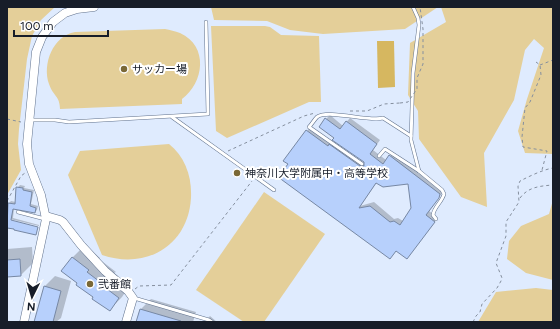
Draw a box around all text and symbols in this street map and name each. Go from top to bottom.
scale bar [14,12,108,38]
text: 100 m [20,19,54,33]
place label: サッカー場 [132,63,187,76]
marker: サッカー場 [119,64,129,74]
place label: 神奈川大学附属中・高等学校 [245,167,388,180]
marker: 神奈川大学附属中・高等学校 [232,168,242,178]
north arrow [12,277,52,317]
place label: 弐番館 [98,278,131,291]
marker: 弐番館 [85,279,95,289]
text: N [26,300,36,313]

